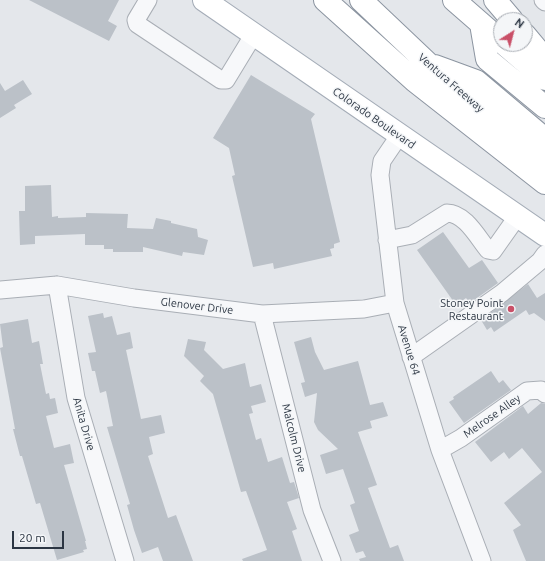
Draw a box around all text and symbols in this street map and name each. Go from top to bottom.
north arrow [493,12,533,52]
text: N [513,16,526,30]
street label: Ventura Freeway [415,51,487,115]
street label: Colorado Boulevard [330,85,418,151]
street label: Glenover Drive [160,295,234,317]
place label: Stoney Point Restaurant [440,296,503,322]
marker: Stoney Point Restaurant [506,304,516,314]
street label: Avenue 64 [395,323,423,377]
street label: Melrose Alley [461,391,523,441]
street label: Anita Drive [70,396,98,452]
street label: Malcolm Drive [279,402,309,474]
scale bar [14,523,66,549]
text: 20 m [19,531,46,544]

